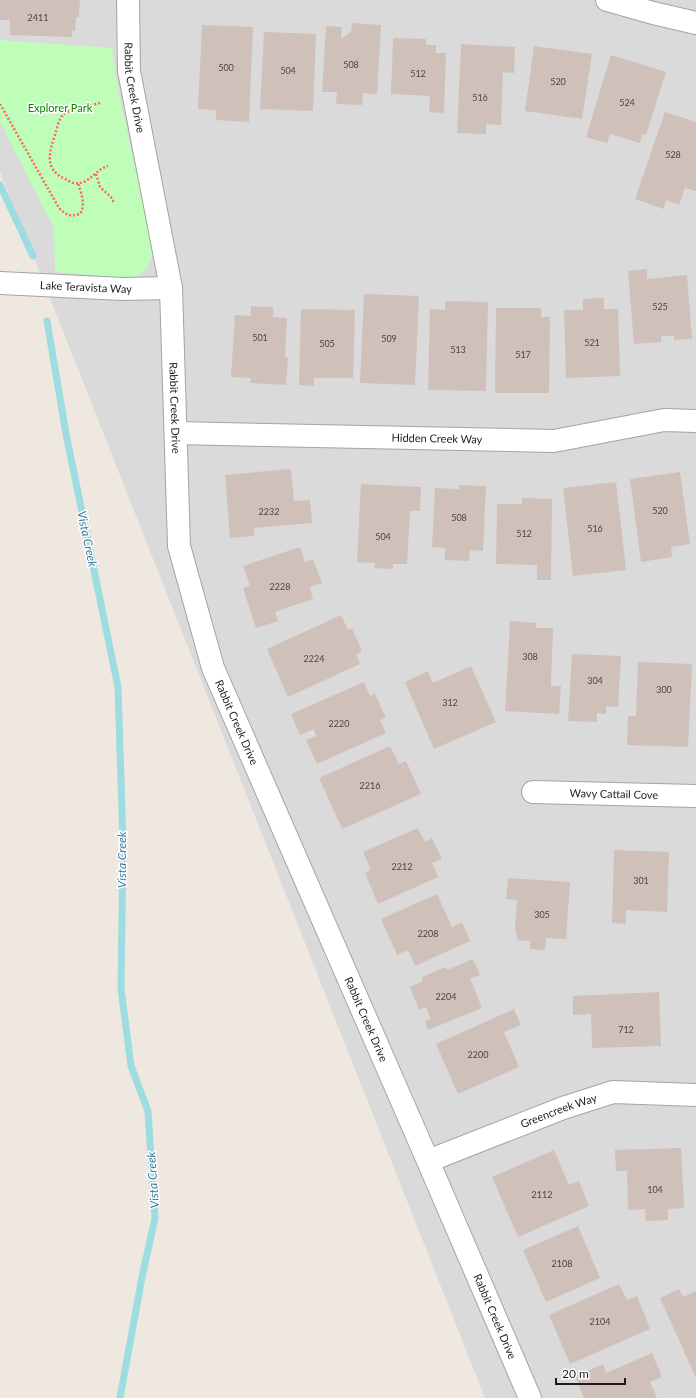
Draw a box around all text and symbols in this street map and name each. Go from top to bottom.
house number: 2411 [28,12,48,23]
street label: Rabbit Creek Drive [123,42,148,134]
house number: 508 [343,59,359,70]
house number: 500 [218,62,234,73]
house number: 504 [280,65,296,76]
house number: 512 [410,68,426,79]
house number: 520 [550,76,566,87]
house number: 516 [472,92,488,103]
house number: 524 [619,97,635,108]
park label: Explorer Park [28,101,93,114]
house number: 528 [665,149,681,160]
street label: Lake Teravista Way [40,278,132,295]
house number: 525 [652,301,668,312]
house number: 501 [252,332,268,343]
house number: 509 [381,333,397,344]
house number: 521 [584,337,600,348]
house number: 505 [319,338,335,349]
house number: 513 [450,344,466,355]
house number: 517 [515,349,531,360]
street label: Rabbit Creek Drive [167,362,183,454]
street label: Hidden Creek Way [391,431,483,445]
house number: 520 [652,505,668,516]
house number: 2232 [259,506,279,517]
water label: Vista Creek [74,510,101,568]
house number: 508 [451,512,467,523]
house number: 516 [587,523,603,534]
house number: 512 [516,528,532,539]
house number: 504 [375,531,391,542]
house number: 2228 [270,581,290,592]
house number: 308 [522,651,538,662]
house number: 2224 [304,653,324,664]
house number: 304 [587,675,603,686]
street label: Rabbit Creek Drive [213,678,261,767]
house number: 300 [656,684,672,695]
house number: 312 [442,697,458,708]
house number: 2220 [329,718,349,729]
house number: 2216 [360,780,380,791]
street label: Wavy Cattail Cove [570,786,659,801]
water label: Vista Creek [114,831,129,888]
house number: 2212 [392,861,412,872]
house number: 301 [633,875,649,886]
house number: 305 [534,909,550,920]
house number: 2208 [418,928,438,939]
street label: Rabbit Creek Drive [342,975,391,1064]
house number: 2204 [436,991,456,1002]
house number: 712 [618,1024,634,1035]
house number: 2200 [468,1049,488,1060]
street label: Greencreek Way [518,1091,599,1130]
water label: Vista Creek [143,1151,162,1209]
house number: 104 [647,1184,663,1195]
house number: 2112 [532,1189,552,1200]
house number: 2108 [552,1258,572,1269]
street label: Rabbit Creek Drive [471,1272,520,1361]
house number: 2104 [590,1316,610,1327]
scale bar [556,1360,625,1386]
text: 20 m [562,1366,589,1381]

